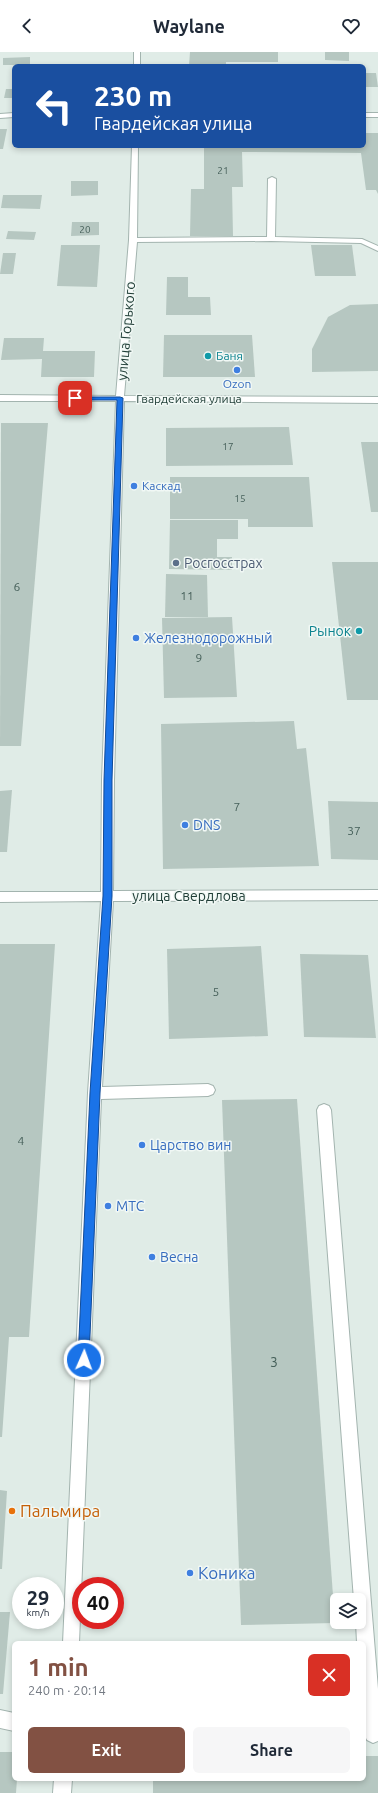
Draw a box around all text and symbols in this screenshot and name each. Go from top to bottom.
icon: back [16,15,38,37]
icon: heart [340,15,362,37]
text: Waylane [153,16,225,36]
icon: left [28,80,80,132]
text: 230 m [94,80,172,111]
text: Гвардейская улица [94,113,252,133]
house number: 21 [217,165,229,176]
house number: 20 [79,224,91,235]
street label: улица Горького [114,281,138,381]
place label: Баня [216,349,243,362]
marker: Баня [203,351,213,361]
marker: Ozon [232,365,242,375]
place label: Ozon [223,377,251,390]
pin [58,381,92,415]
icon: arrive [64,387,86,409]
street label: Гвардейская улица [136,392,242,405]
house number: 17 [222,441,234,452]
place label: Каскад [142,479,180,492]
marker: Каскад [129,481,139,491]
house number: 15 [234,493,246,504]
place label: Росгосстрах [184,555,263,571]
marker: Росгосстрах [171,558,181,568]
house number: 6 [14,580,21,593]
house number: 11 [180,589,194,602]
place label: Рынок [309,623,351,639]
marker: Рынок [354,626,364,636]
place label: Железнодорожный [144,630,272,646]
marker: Железнодорожный [131,633,141,643]
house number: 9 [196,651,202,664]
house number: 7 [234,800,240,813]
place label: DNS [193,817,220,833]
marker: DNS [180,820,190,830]
house number: 37 [347,824,361,837]
street label: улица Свердлова [132,888,246,904]
house number: 5 [213,985,219,998]
house number: 4 [18,1134,25,1147]
place label: Царство вин [150,1137,231,1153]
marker: Царство вин [137,1140,147,1150]
place label: МТС [116,1198,145,1214]
marker: МТС [103,1201,113,1211]
place label: Весна [160,1249,199,1265]
marker: Весна [147,1252,157,1262]
position arrow [63,1339,105,1381]
house number: 3 [270,1354,278,1370]
place label: Пальмира [20,1501,100,1520]
marker: Пальмира [7,1506,17,1516]
place label: Коника [198,1563,256,1582]
marker: Коника [185,1568,195,1578]
speed limit sign: 40 [72,1577,124,1629]
text: 29 [27,1586,49,1609]
map controls [330,1593,366,1629]
button: layers [330,1593,366,1629]
text: km/h [26,1607,50,1618]
text: 1 min [28,1654,89,1681]
button: close [308,1654,350,1696]
text: 240 m · 20:14 [28,1683,106,1697]
button: Exit [28,1727,185,1773]
button: Share [193,1727,350,1773]

